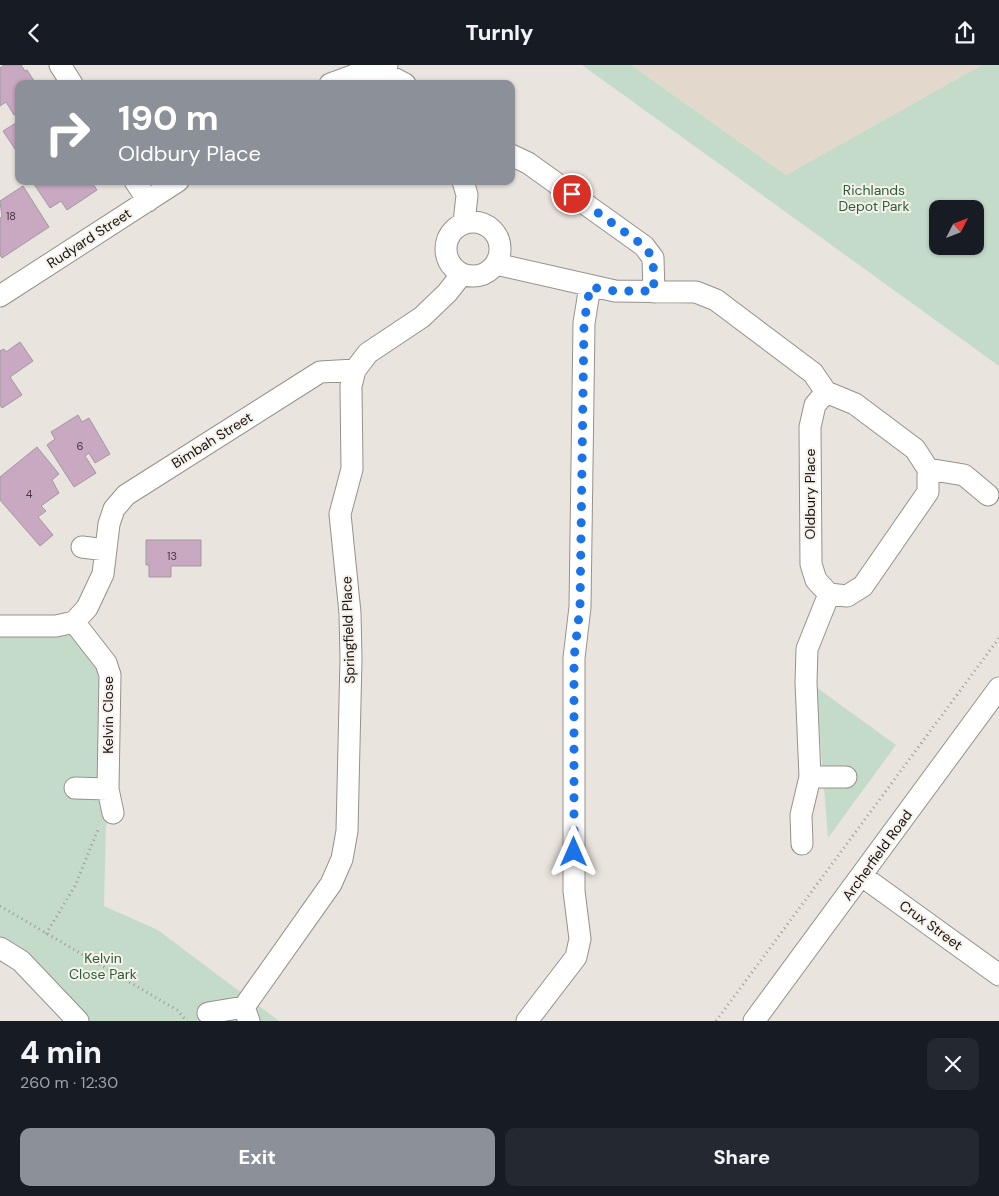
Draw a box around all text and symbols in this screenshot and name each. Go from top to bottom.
text: Turnly [466,18,533,47]
icon: back [20,19,48,47]
icon: share [951,19,979,47]
text: 190 m [118,95,219,141]
icon: right [35,100,100,165]
text: Oldbury Place [118,139,261,168]
pin [551,173,593,215]
icon: arrive [558,180,586,208]
park label: Richlands Depot Park [838,181,910,215]
north arrow [929,200,984,255]
map controls [929,200,984,255]
street label: Rudyard Street [43,204,135,272]
house number: 18 [6,209,16,223]
street label: Bimbah Street [168,408,256,472]
house number: 6 [77,439,84,453]
street label: Oldbury Place [801,448,819,540]
house number: 4 [26,487,33,501]
house number: 13 [167,549,177,563]
street label: Springfield Place [337,576,359,684]
street label: Kelvin Close [99,676,117,754]
street label: Archerfield Road [838,806,916,904]
position arrow [547,825,599,877]
street label: Crux Street [896,896,966,954]
park label: Kelvin Close Park [69,949,137,983]
text: 4 min [20,1033,102,1072]
button: close [927,1038,979,1090]
text: 260 m · 12:30 [20,1072,118,1093]
button: Exit [20,1128,495,1186]
button: Share [505,1128,979,1186]

